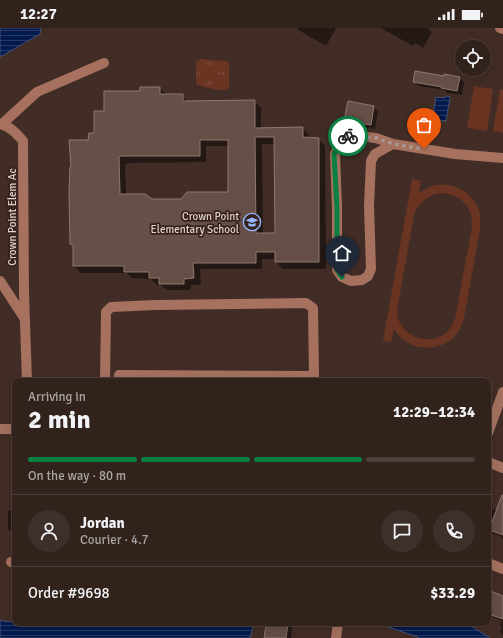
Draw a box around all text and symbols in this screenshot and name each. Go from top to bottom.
text: 12:27 [20,5,57,23]
map controls [455,40,491,76]
button: locate [455,40,491,76]
pin [407,108,441,149]
icon: bag [413,114,435,136]
courier [328,116,368,156]
icon: bike [337,125,359,147]
street label: Crown Point Elem Ac [6,168,19,266]
place label: Crown Point Elementary School [151,210,239,236]
school or university icon: Crown Point Elementary School [242,212,262,232]
pin [325,236,359,277]
icon: home [331,242,353,264]
text: Arriving in [28,389,86,405]
text: 12:29–12:34 [393,403,475,421]
text: 2 min [28,404,91,436]
text: On the way · 80 m [28,468,126,484]
button: person [28,510,70,552]
button: chat [381,510,423,552]
button: phone [433,510,475,552]
text: Jordan [80,514,125,532]
text: Courier · 4.7 [80,532,149,548]
text: Order #9698 [28,584,110,602]
text: $33.29 [430,584,475,602]

